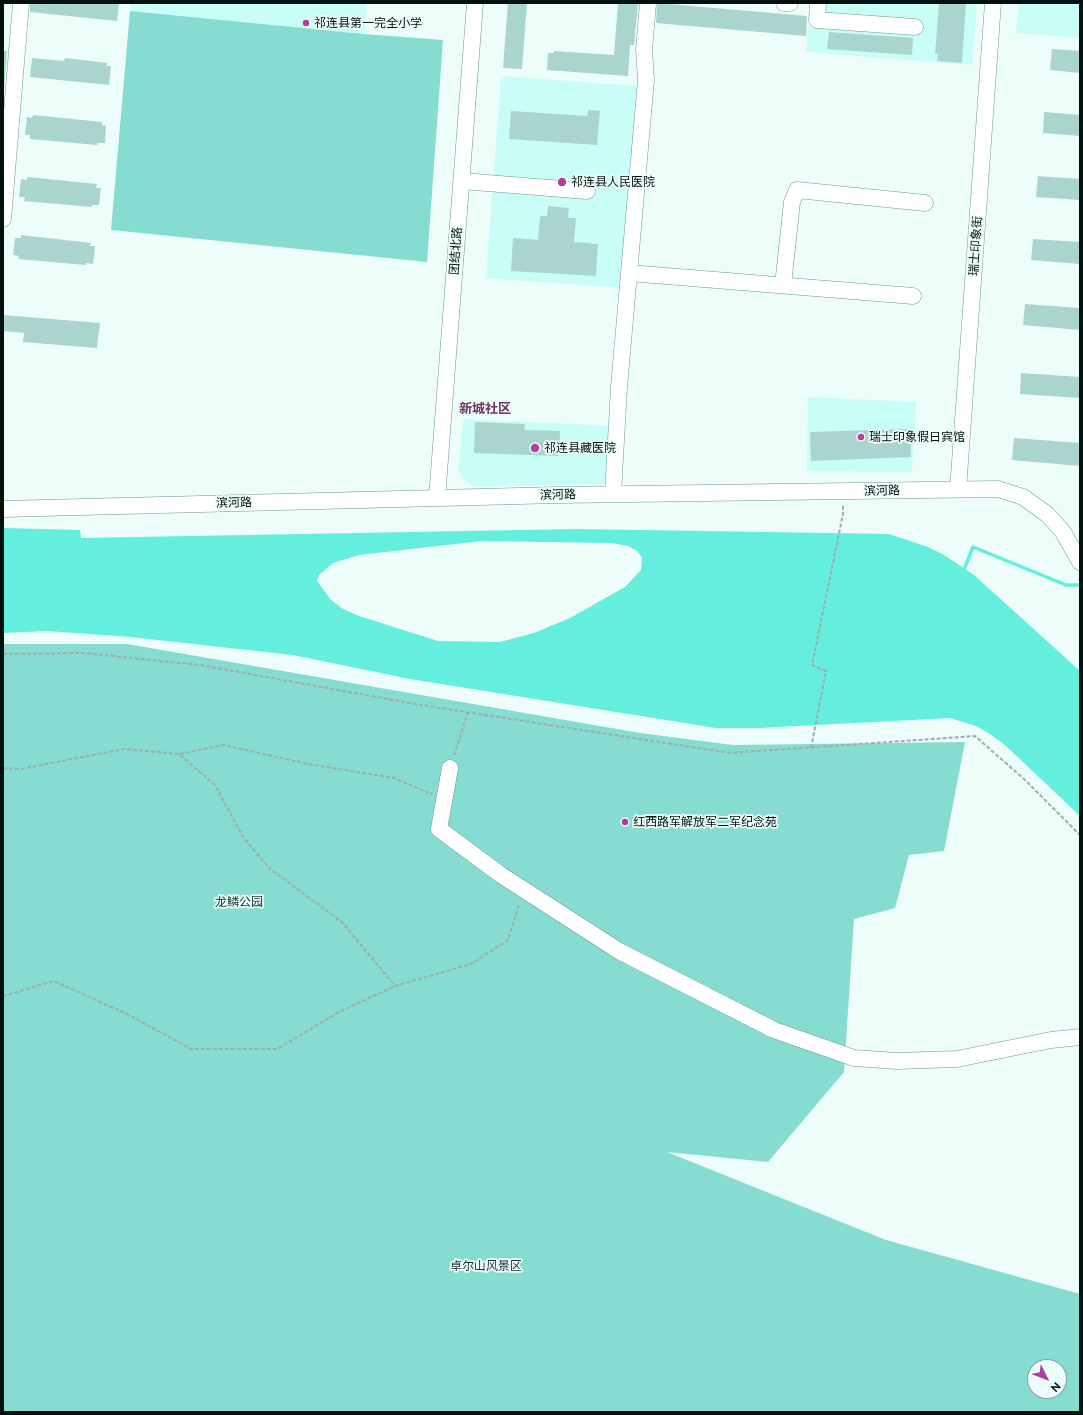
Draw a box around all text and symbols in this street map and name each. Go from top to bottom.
place label: 祁连县第一完全小学 [314,16,422,30]
marker: 祁连县第一完全小学 [301,18,311,28]
place label: 祁连县人民医院 [571,175,655,189]
marker: 祁连县人民医院 [556,176,568,188]
street label: 瑞士印象街 [967,216,985,276]
street label: 团结北路 [447,227,465,275]
district label: 新城社区 [459,401,511,417]
place label: 瑞士印象假日宾馆 [869,430,965,444]
marker: 瑞士印象假日宾馆 [856,432,866,442]
place label: 祁连县藏医院 [544,441,616,455]
marker: 祁连县藏医院 [529,442,541,454]
street label: 滨河路 [864,483,900,499]
street label: 滨河路 [540,487,576,503]
street label: 滨河路 [216,495,252,511]
place label: 红西路军解放军二军纪念苑 [633,815,777,829]
marker: 红西路军解放军二军纪念苑 [620,817,630,827]
park label: 龙鳞公园 [215,895,263,909]
park label: 卓尔山风景区 [450,1259,522,1273]
north arrow [1027,1359,1067,1399]
text: N [1048,1379,1063,1394]

